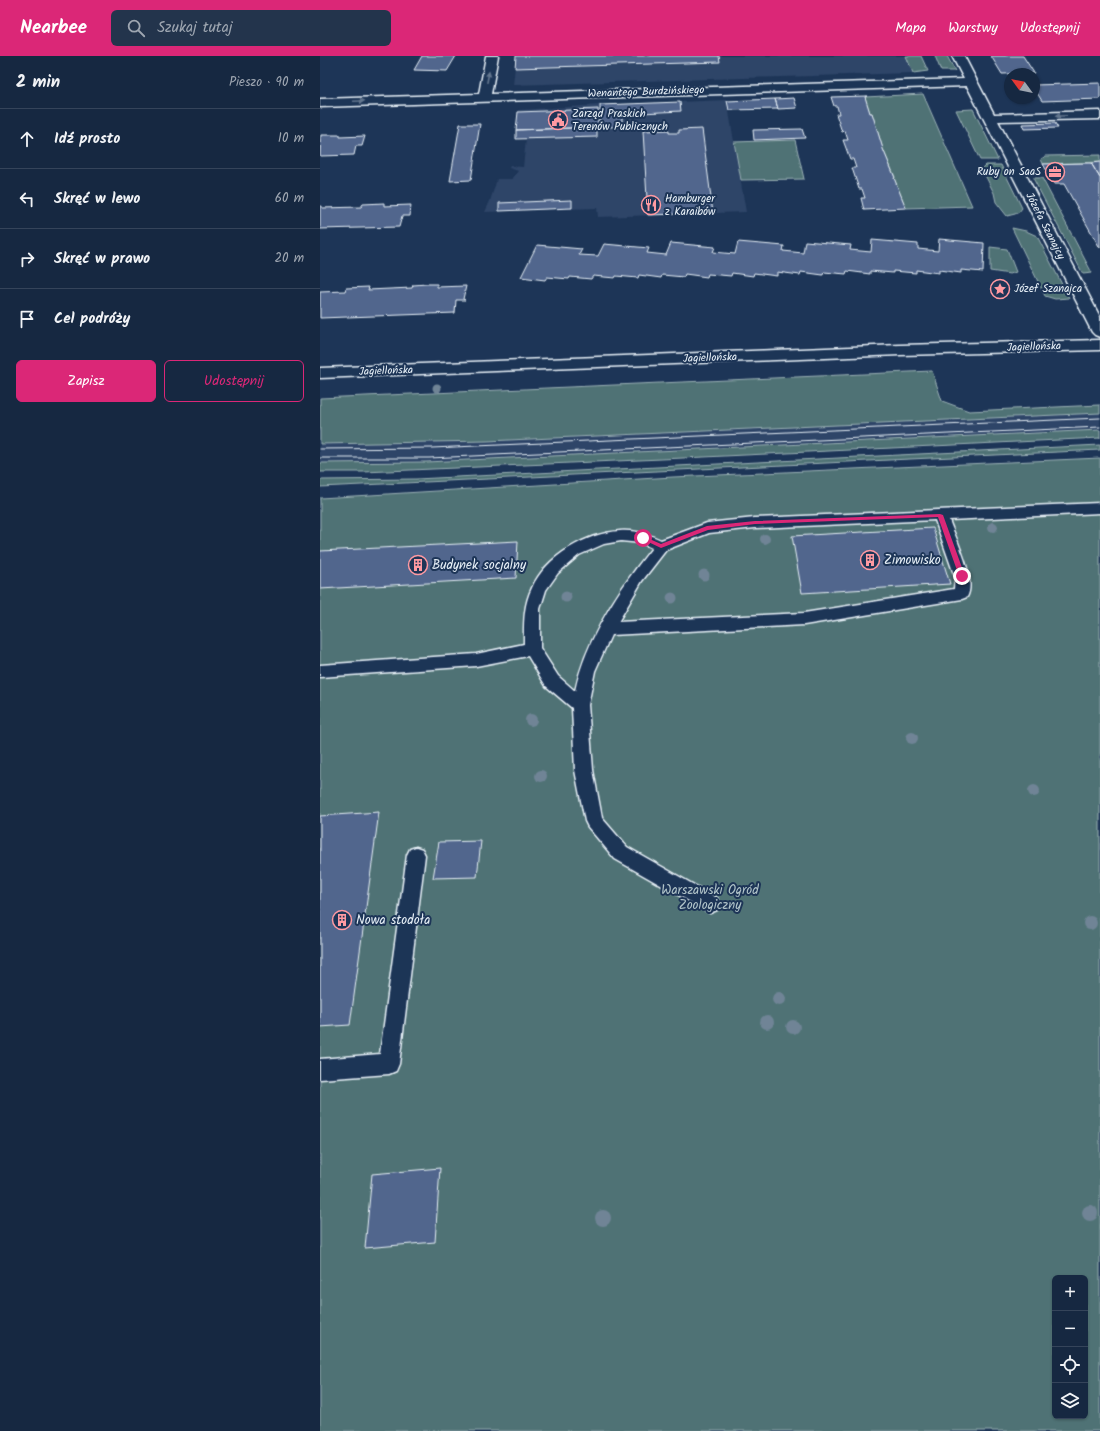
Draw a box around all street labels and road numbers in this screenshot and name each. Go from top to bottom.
street label: Wenantego Burdzińskiego [587,81,705,103]
street label: Józefa Szanajcy [1020,189,1070,264]
street label: Jagiellońska [1007,337,1061,357]
street label: Jagiellońska [683,348,737,368]
street label: Jagiellońska [359,361,413,381]

